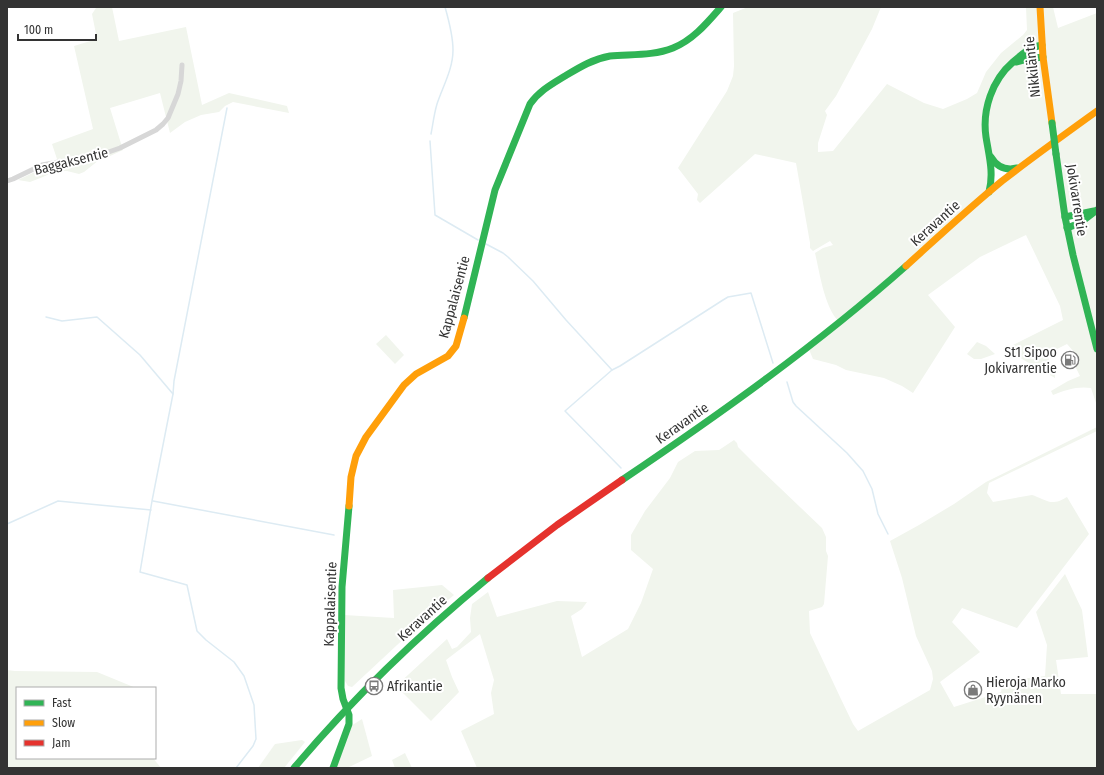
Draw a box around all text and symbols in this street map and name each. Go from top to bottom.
scale bar [18,16,96,42]
text: 100 m [24,23,53,37]
street label: Nikkiläntie [1021,35,1044,98]
street label: Baggaksentie [32,144,110,179]
street label: Jokivarrentie [1062,163,1091,237]
street label: Keravantie [907,197,964,250]
street label: Kappalaisentie [435,254,474,340]
place label: St1 Sipoo Jokivarrentie [984,344,1057,377]
fuel station icon: St1 Sipoo Jokivarrentie [1060,350,1080,370]
street label: Keravantie [653,399,712,448]
street label: Kappalaisentie [321,561,340,647]
street label: Keravantie [394,592,451,645]
place label: Hieroja Marko Ryynänen [986,674,1066,707]
bus stop icon: Afrikantie [364,676,384,696]
place label: Afrikantie [387,678,443,695]
shop icon: Hieroja Marko Ryynänen [963,680,983,700]
legend [16,687,156,759]
text: Fast [52,696,71,710]
text: Slow [52,716,75,730]
text: Jam [52,736,70,750]

